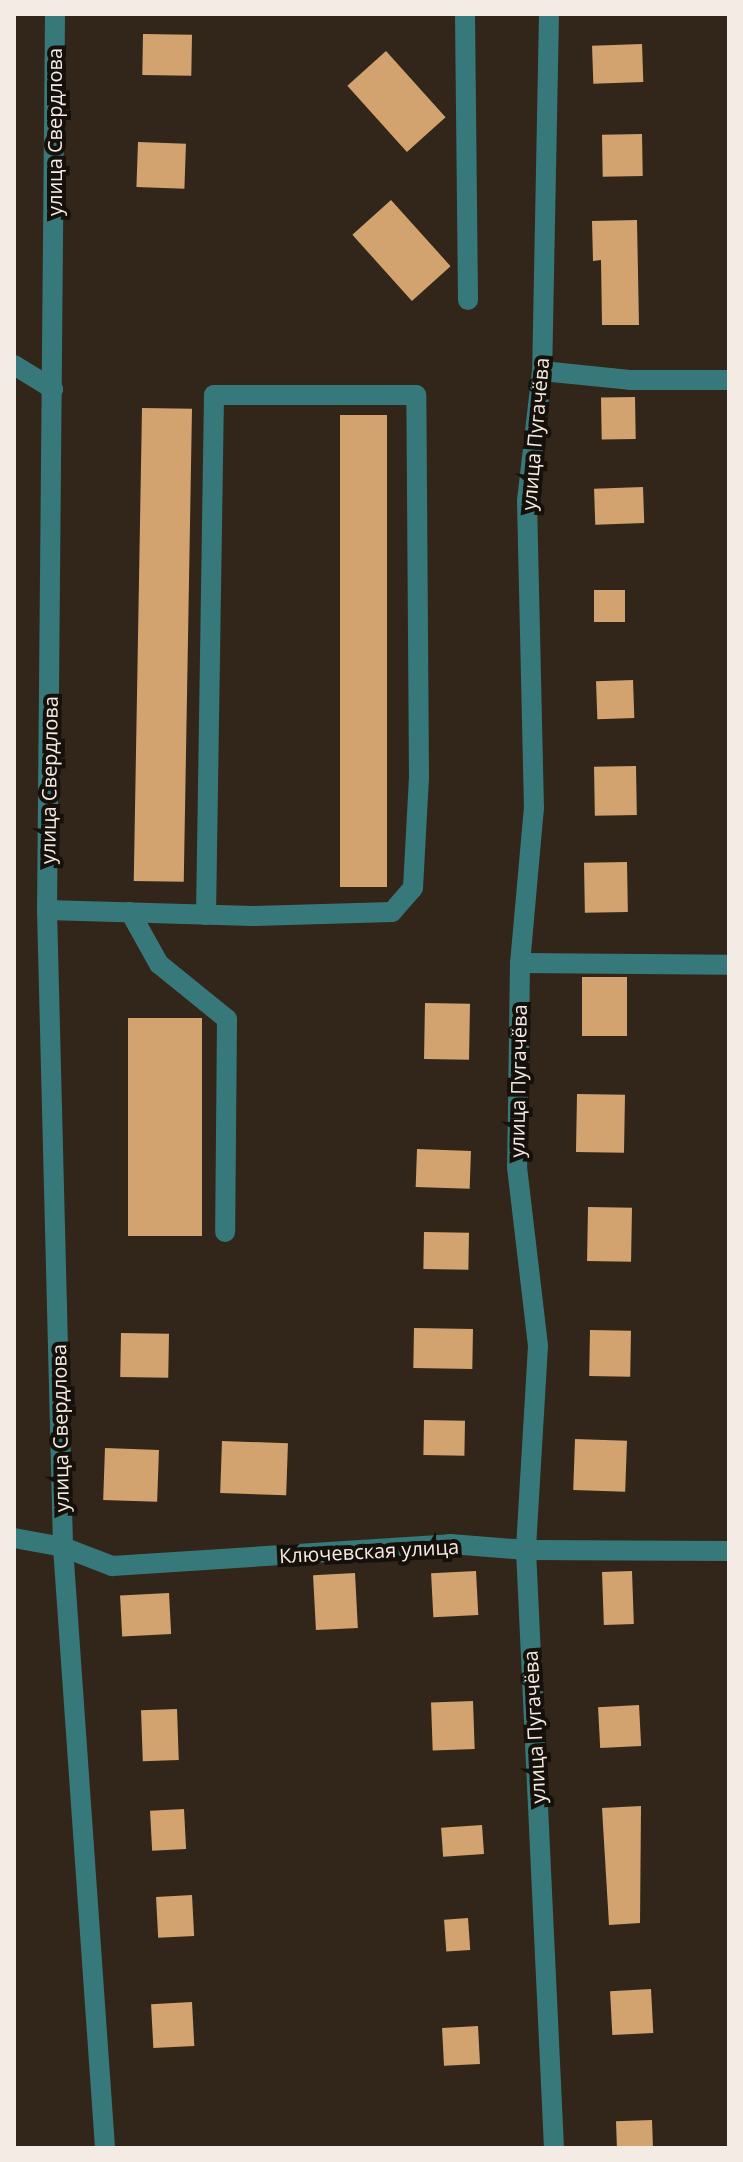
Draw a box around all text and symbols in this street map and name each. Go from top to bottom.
street label: улица Свердлова [42,48,66,216]
street label: улица Пугачёва [516,357,554,511]
street label: улица Свердлова [36,696,62,864]
street label: улица Пугачёва [505,1004,531,1158]
street label: улица Свердлова [47,1344,73,1512]
street label: Ключевская улица [278,1534,460,1568]
street label: улица Пугачёва [518,1650,550,1804]

